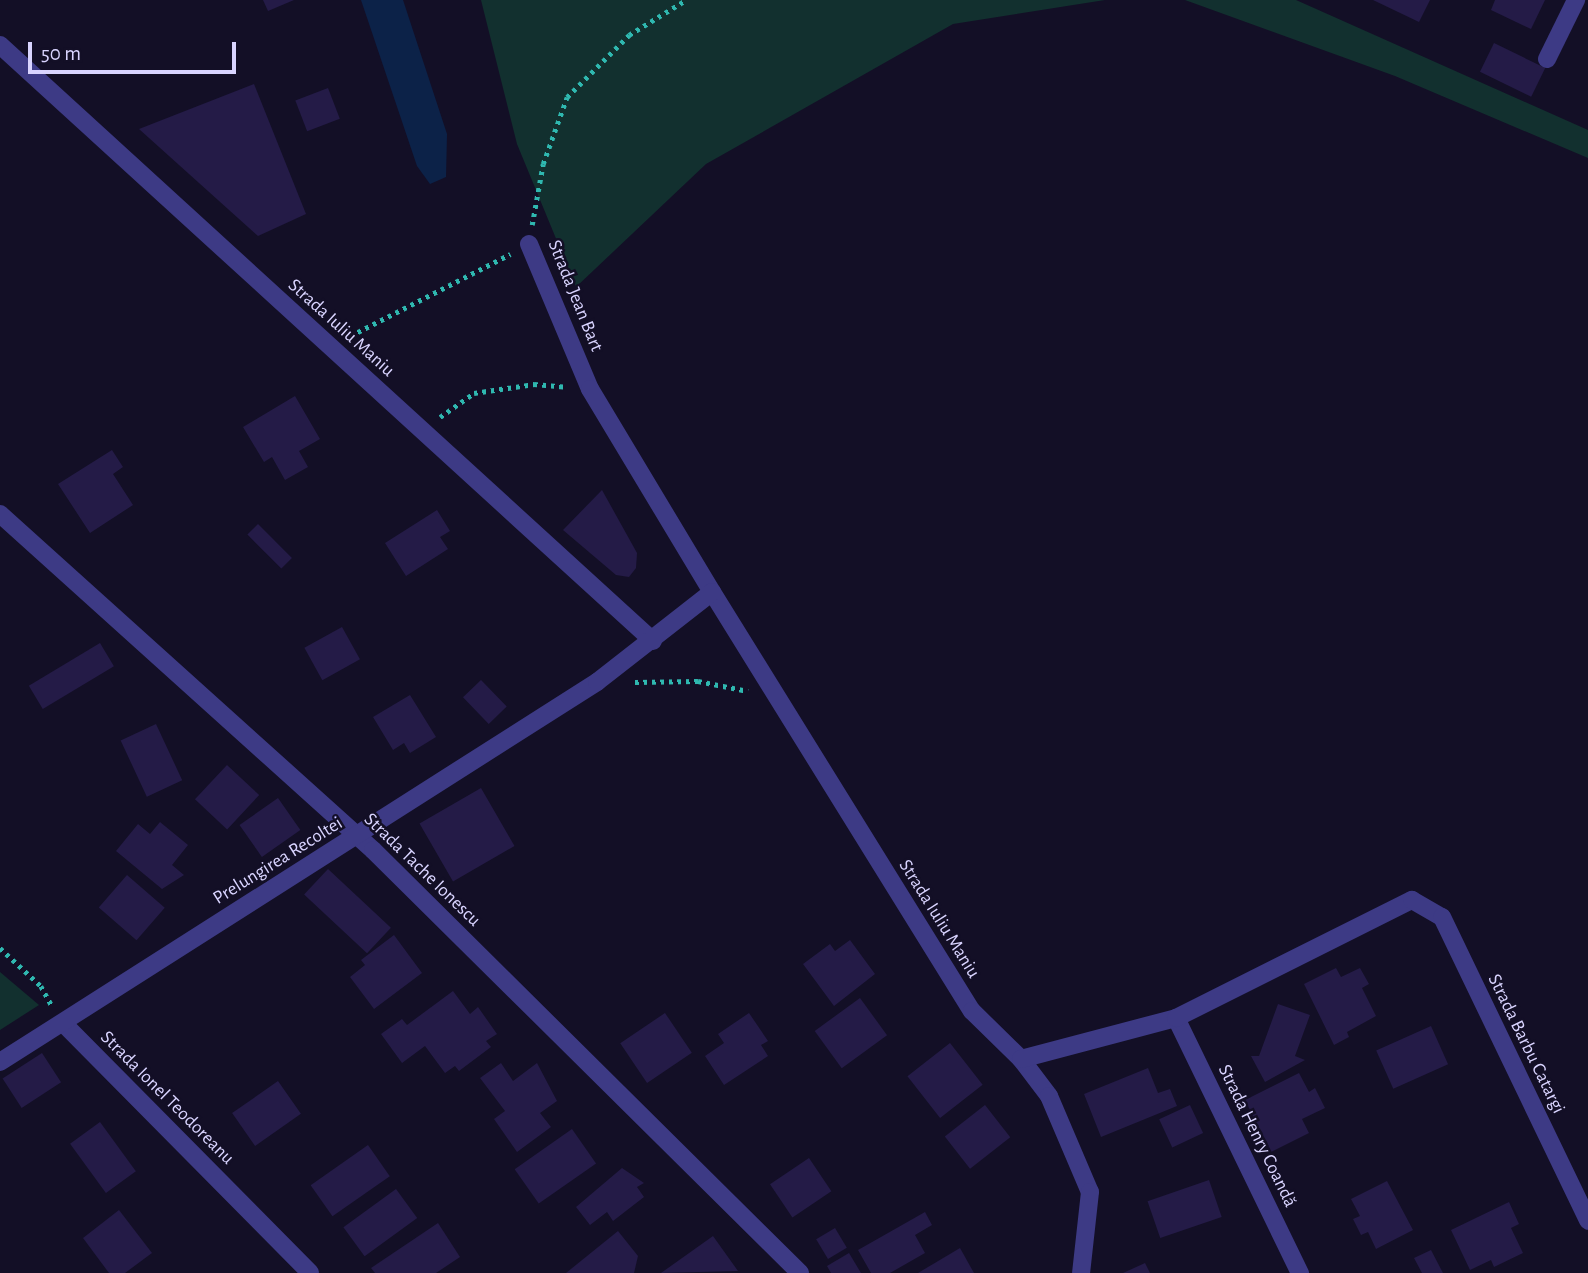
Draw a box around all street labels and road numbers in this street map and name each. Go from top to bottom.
street label: Strada Jean Bart [542,237,608,355]
street label: Strada Iuliu Maniu [283,274,399,382]
street label: Strada Tache Ionescu [359,808,485,932]
street label: Prelungirea Recoltei [209,812,347,910]
street label: Strada Iuliu Maniu [893,855,985,983]
street label: Strada Barbu Catargi [1482,971,1570,1117]
street label: Strada Ionel Teodoreanu [95,1026,239,1170]
street label: Strada Henry Coandă [1213,1061,1301,1211]

